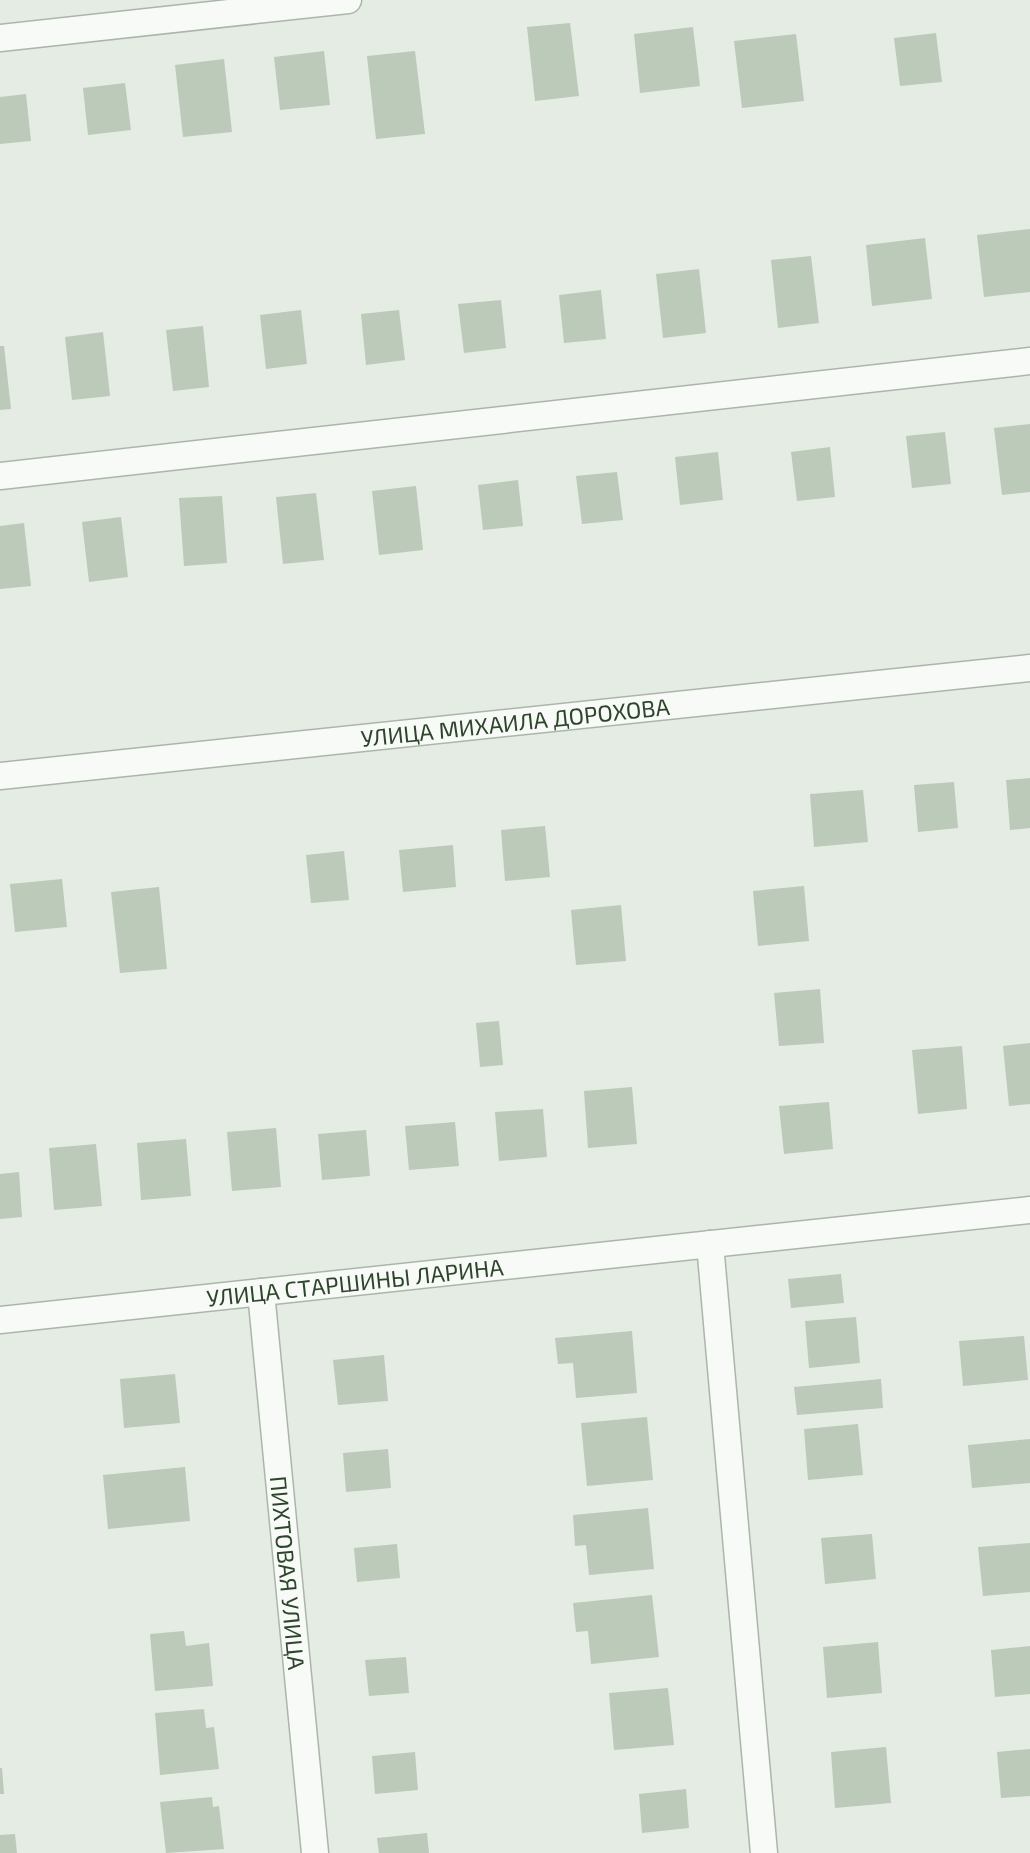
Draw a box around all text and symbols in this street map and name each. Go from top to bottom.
street label: УЛИЦА МИХАИЛА ДОРОХОВА [359,692,672,752]
street label: УЛИЦА СТАРШИНЫ ЛАРИНА [205,1252,505,1312]
street label: ПИХТОВАЯ УЛИЦА [265,1474,311,1672]

